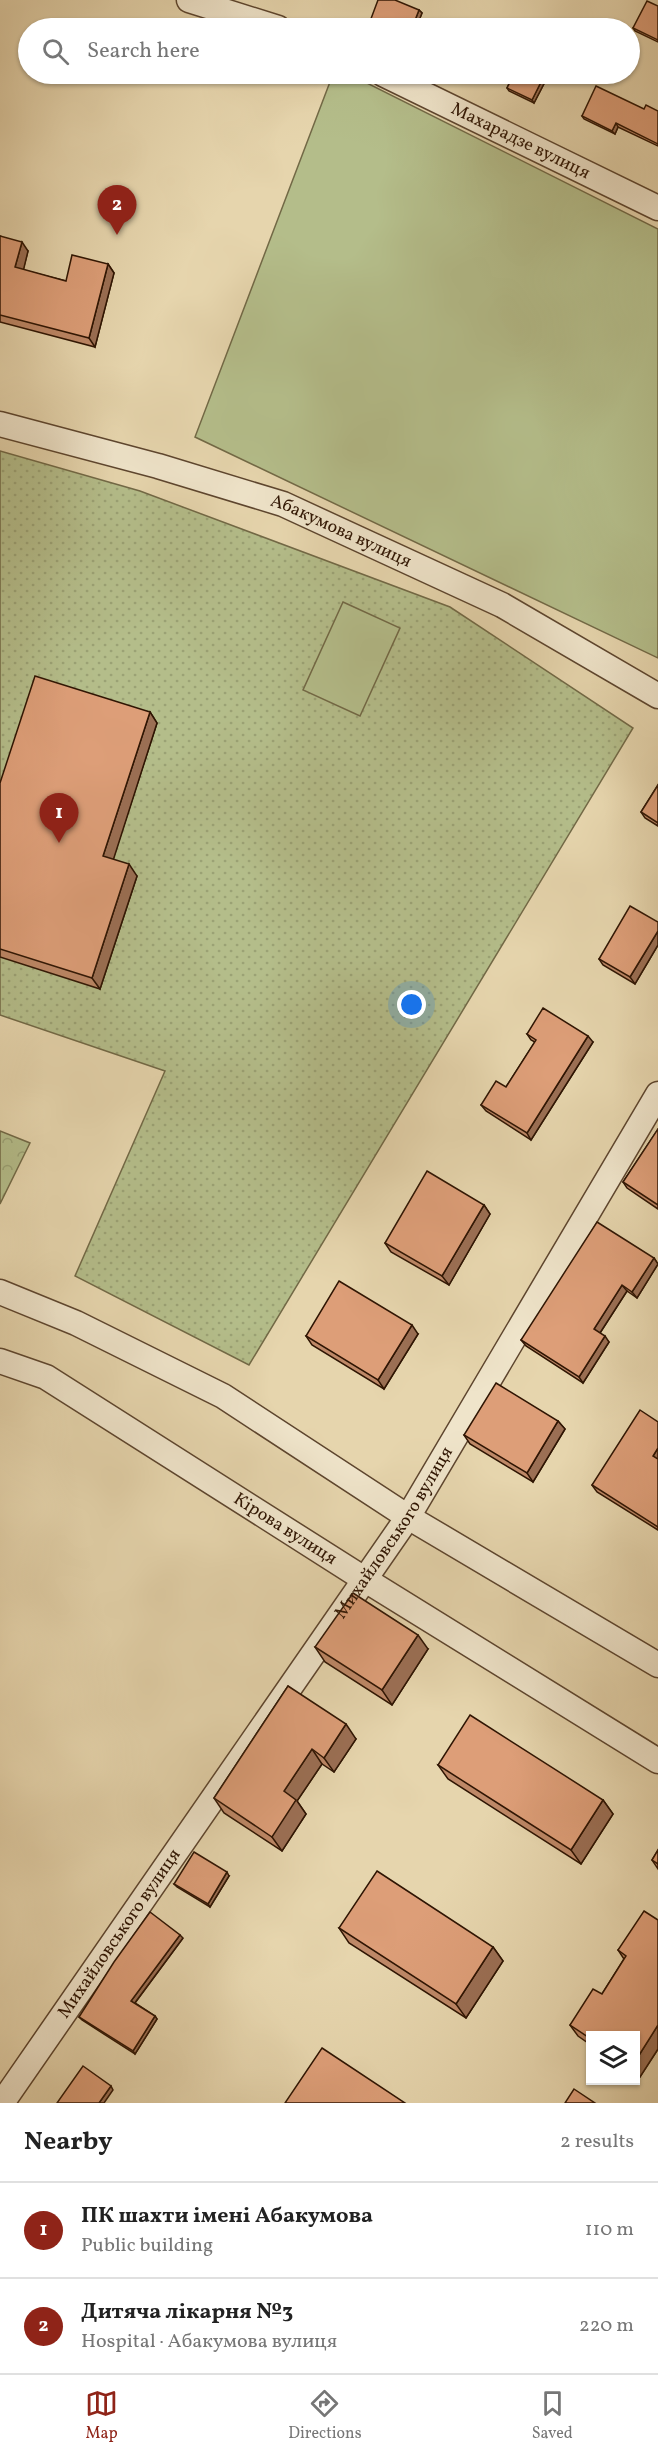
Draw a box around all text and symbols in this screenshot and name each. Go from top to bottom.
search box [18,18,640,84]
icon: search [39,35,72,68]
text: Search here [87,36,200,67]
street label: Махарадзе вулиця [447,97,594,186]
pin: 2 [98,186,136,235]
street label: Абакумова вулиця [267,488,416,574]
pin: 1 [40,794,78,843]
your location [397,990,426,1019]
street label: Михайловського вулиця [329,1442,459,1624]
street label: Кірова вулиця [229,1487,342,1571]
street label: Михайловського вулиця [52,1844,187,2023]
map controls [586,2031,640,2085]
button: layers [586,2031,640,2085]
text: Nearby [24,2124,113,2160]
text: 2 results [560,2128,634,2156]
text: ПК шахти імені Абакумова [81,2201,373,2232]
text: 1 [39,2216,48,2244]
text: 110 m [585,2216,634,2244]
text: Public building [81,2232,213,2260]
text: Дитяча лікарня №3 [81,2297,293,2328]
text: 2 [38,2312,49,2340]
text: 220 m [579,2312,634,2340]
text: Hospital · Абакумова вулиця [81,2328,337,2356]
tab: Map [85,2387,118,2445]
tab: Directions [288,2387,362,2445]
tab: Saved [532,2387,573,2445]

